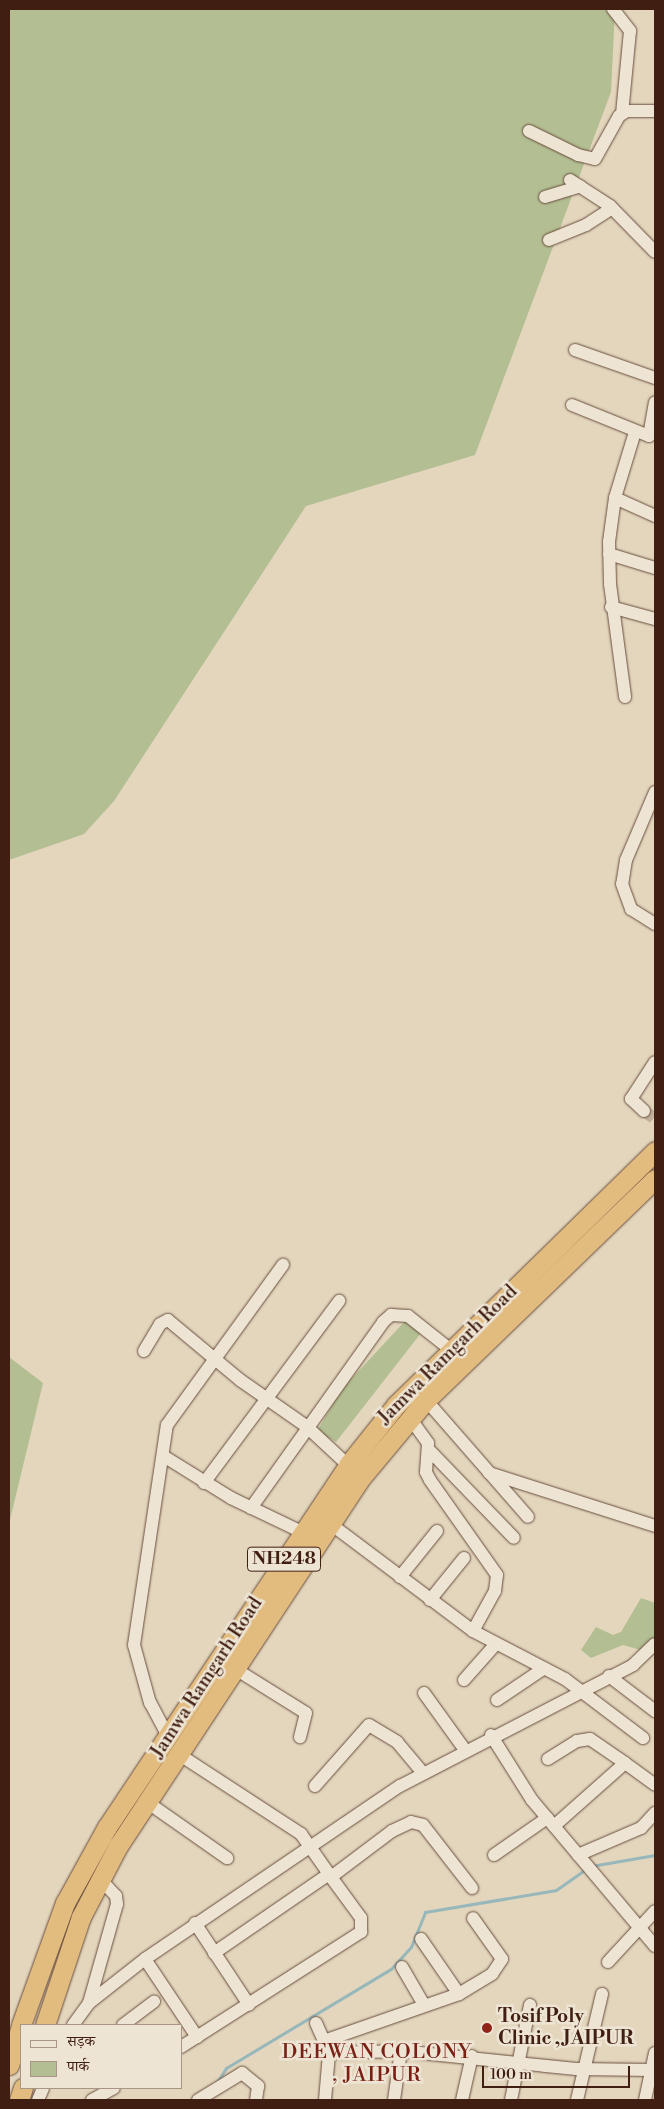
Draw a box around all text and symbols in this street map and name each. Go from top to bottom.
street label: Jamwa Ramgarh Road [374,1281,522,1429]
road number: NH248 [246,1544,322,1575]
street label: Jamwa Ramgarh Road [146,1593,268,1763]
place label: Tosif Poly Clinic , JAIPUR [498,2006,634,2050]
marker: Tosif Poly Clinic , JAIPUR [480,2021,494,2035]
legend [20,2024,182,2089]
text: सड़क [67,2032,95,2051]
district label: DEEWAN COLONY , JAIPUR [280,2041,474,2088]
scale bar [484,2056,632,2088]
text: पार्क [67,2057,89,2076]
text: 100 m [490,2065,532,2084]

